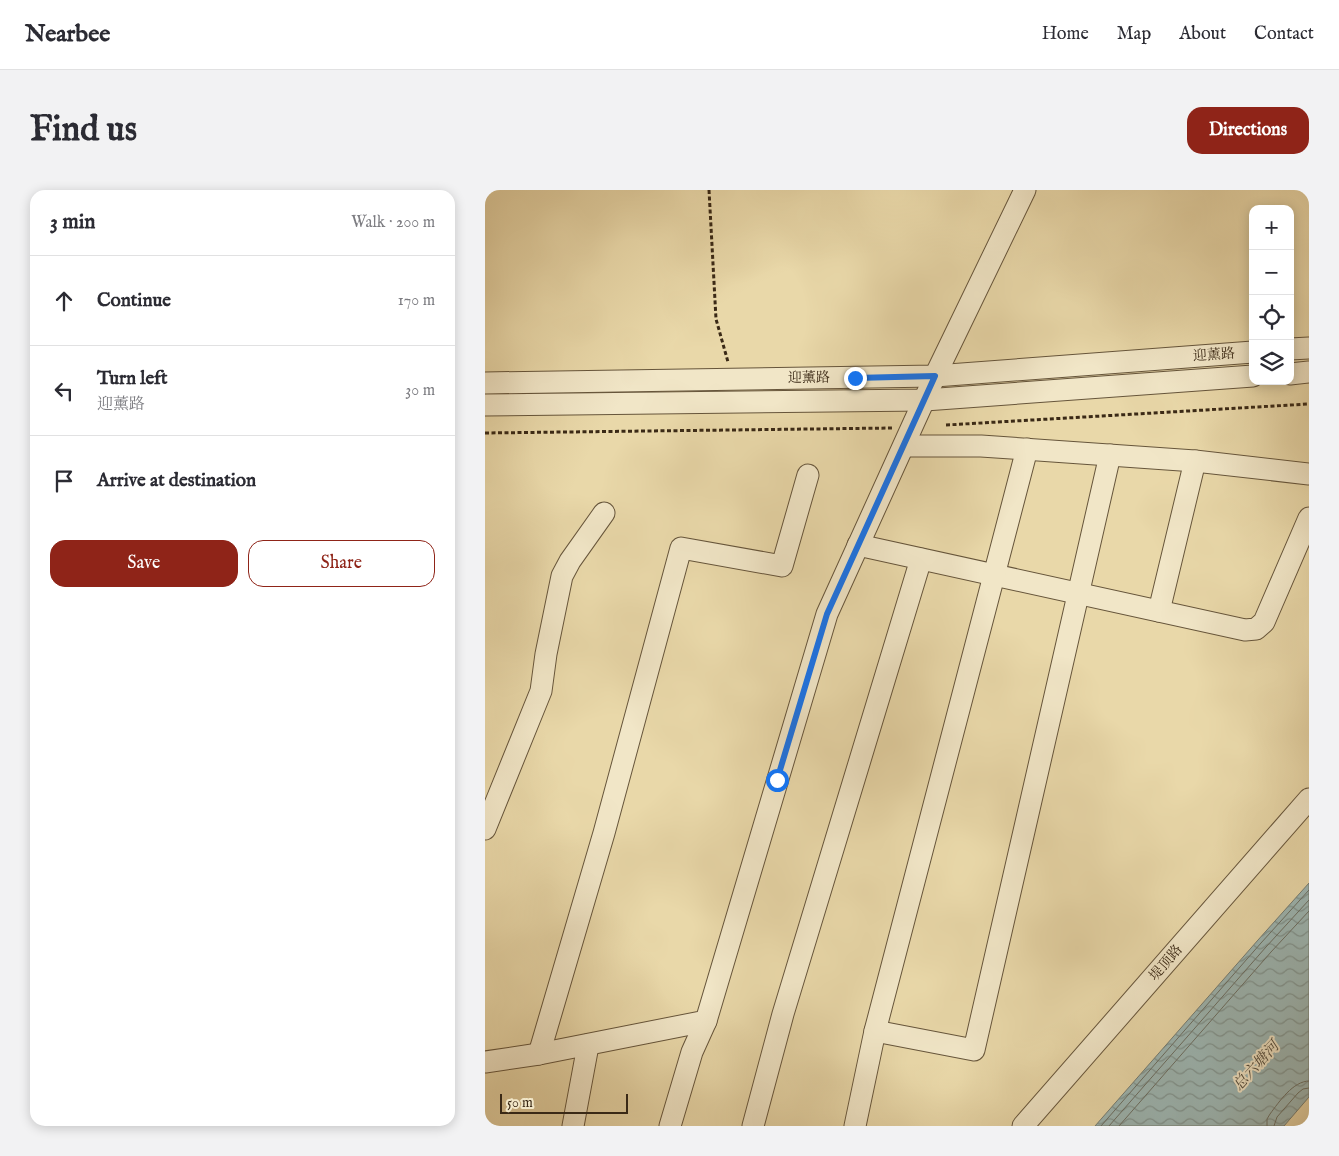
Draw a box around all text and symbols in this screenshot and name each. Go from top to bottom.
text: Nearbee [25,19,110,50]
text: Home [1042,23,1089,46]
text: Map [1117,23,1151,46]
text: About [1179,23,1226,46]
text: Contact [1254,23,1314,46]
button: Directions [1187,107,1309,154]
text: Find us [30,108,137,153]
map controls [1249,205,1294,385]
button: + [1249,205,1294,250]
text: 3 min [50,209,95,236]
text: Walk · 200 m [351,213,435,233]
button: − [1249,250,1294,295]
icon: ahead [50,287,78,315]
text: Continue [97,289,171,313]
text: 170 m [398,291,435,311]
button: locate [1249,295,1294,340]
button: layers [1249,340,1294,385]
street label: 迎薰路 [1192,345,1236,365]
text: Turn left [97,367,168,391]
route end [844,367,867,390]
street label: 迎薰路 [788,369,830,387]
icon: left [50,377,78,405]
text: 30 m [405,381,435,401]
text: 迎薰路 [97,395,145,415]
icon: arrive [50,467,78,495]
text: Arrive at destination [97,469,256,493]
button: Save [50,540,238,587]
button: Share [248,540,435,587]
route start [766,769,789,792]
street label: 堤顶路 [1145,941,1187,985]
water label: 总六塘河 [1229,1035,1285,1095]
scale bar [500,1091,627,1114]
text: 50 m [507,1094,533,1112]

